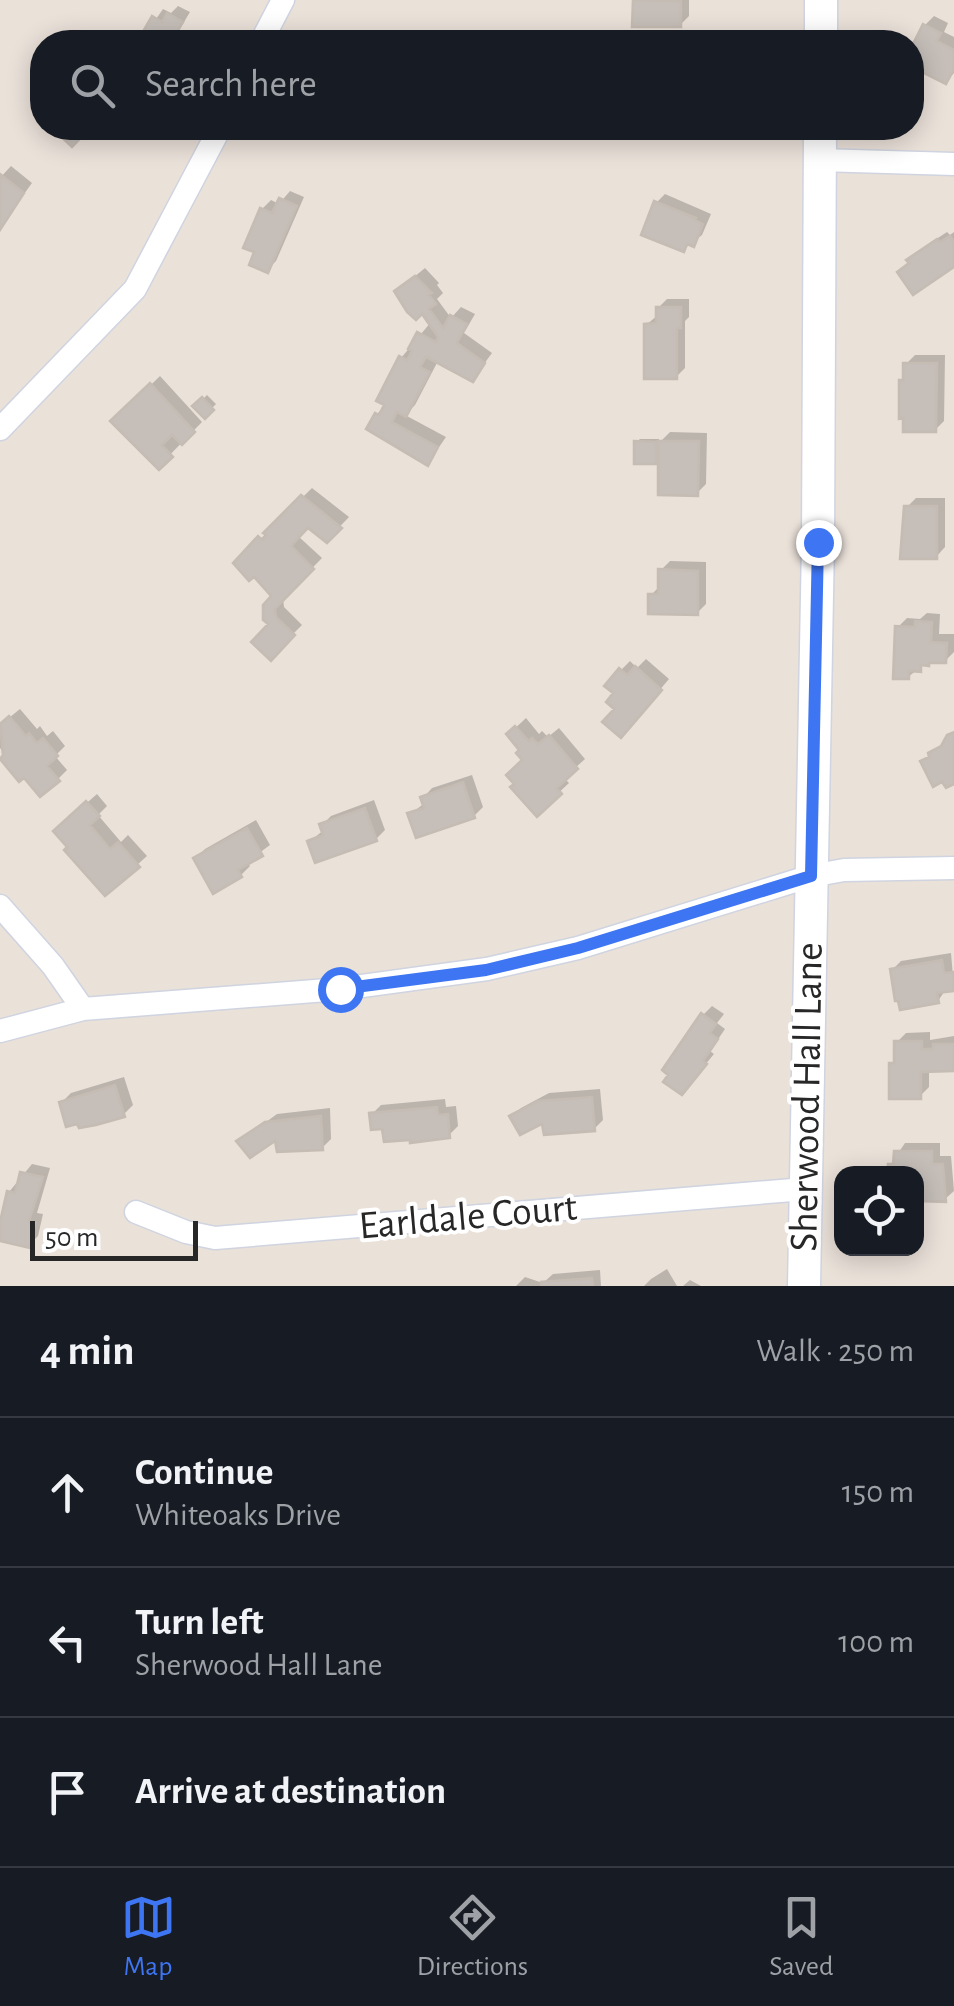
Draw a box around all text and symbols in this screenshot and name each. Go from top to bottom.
search box [30,30,924,140]
icon: search [65,58,120,113]
text: Search here [145,66,317,104]
route end [796,520,842,566]
street label: Sherwood Hall Lane [784,942,830,1252]
route start [318,967,364,1013]
map controls [834,1166,924,1256]
button: locate [834,1166,924,1256]
street label: Earldale Court [357,1188,579,1246]
scale bar [30,1216,198,1260]
text: 50 m [45,1224,99,1252]
text: 4 min [40,1330,135,1372]
text: Walk · 250 m [756,1335,914,1367]
text: Continue [135,1454,273,1492]
icon: ahead [40,1465,95,1520]
text: 150 m [842,1476,914,1508]
text: Whiteoaks Drive [135,1499,341,1531]
text: Turn left [135,1604,263,1642]
icon: left [40,1615,95,1670]
text: 100 m [838,1626,914,1658]
text: Sherwood Hall Lane [135,1649,382,1681]
icon: arrive [40,1765,95,1820]
text: Arrive at destination [135,1773,446,1811]
tab: Map [121,1890,176,1984]
tab: Directions [417,1890,528,1984]
tab: Saved [769,1890,833,1984]

